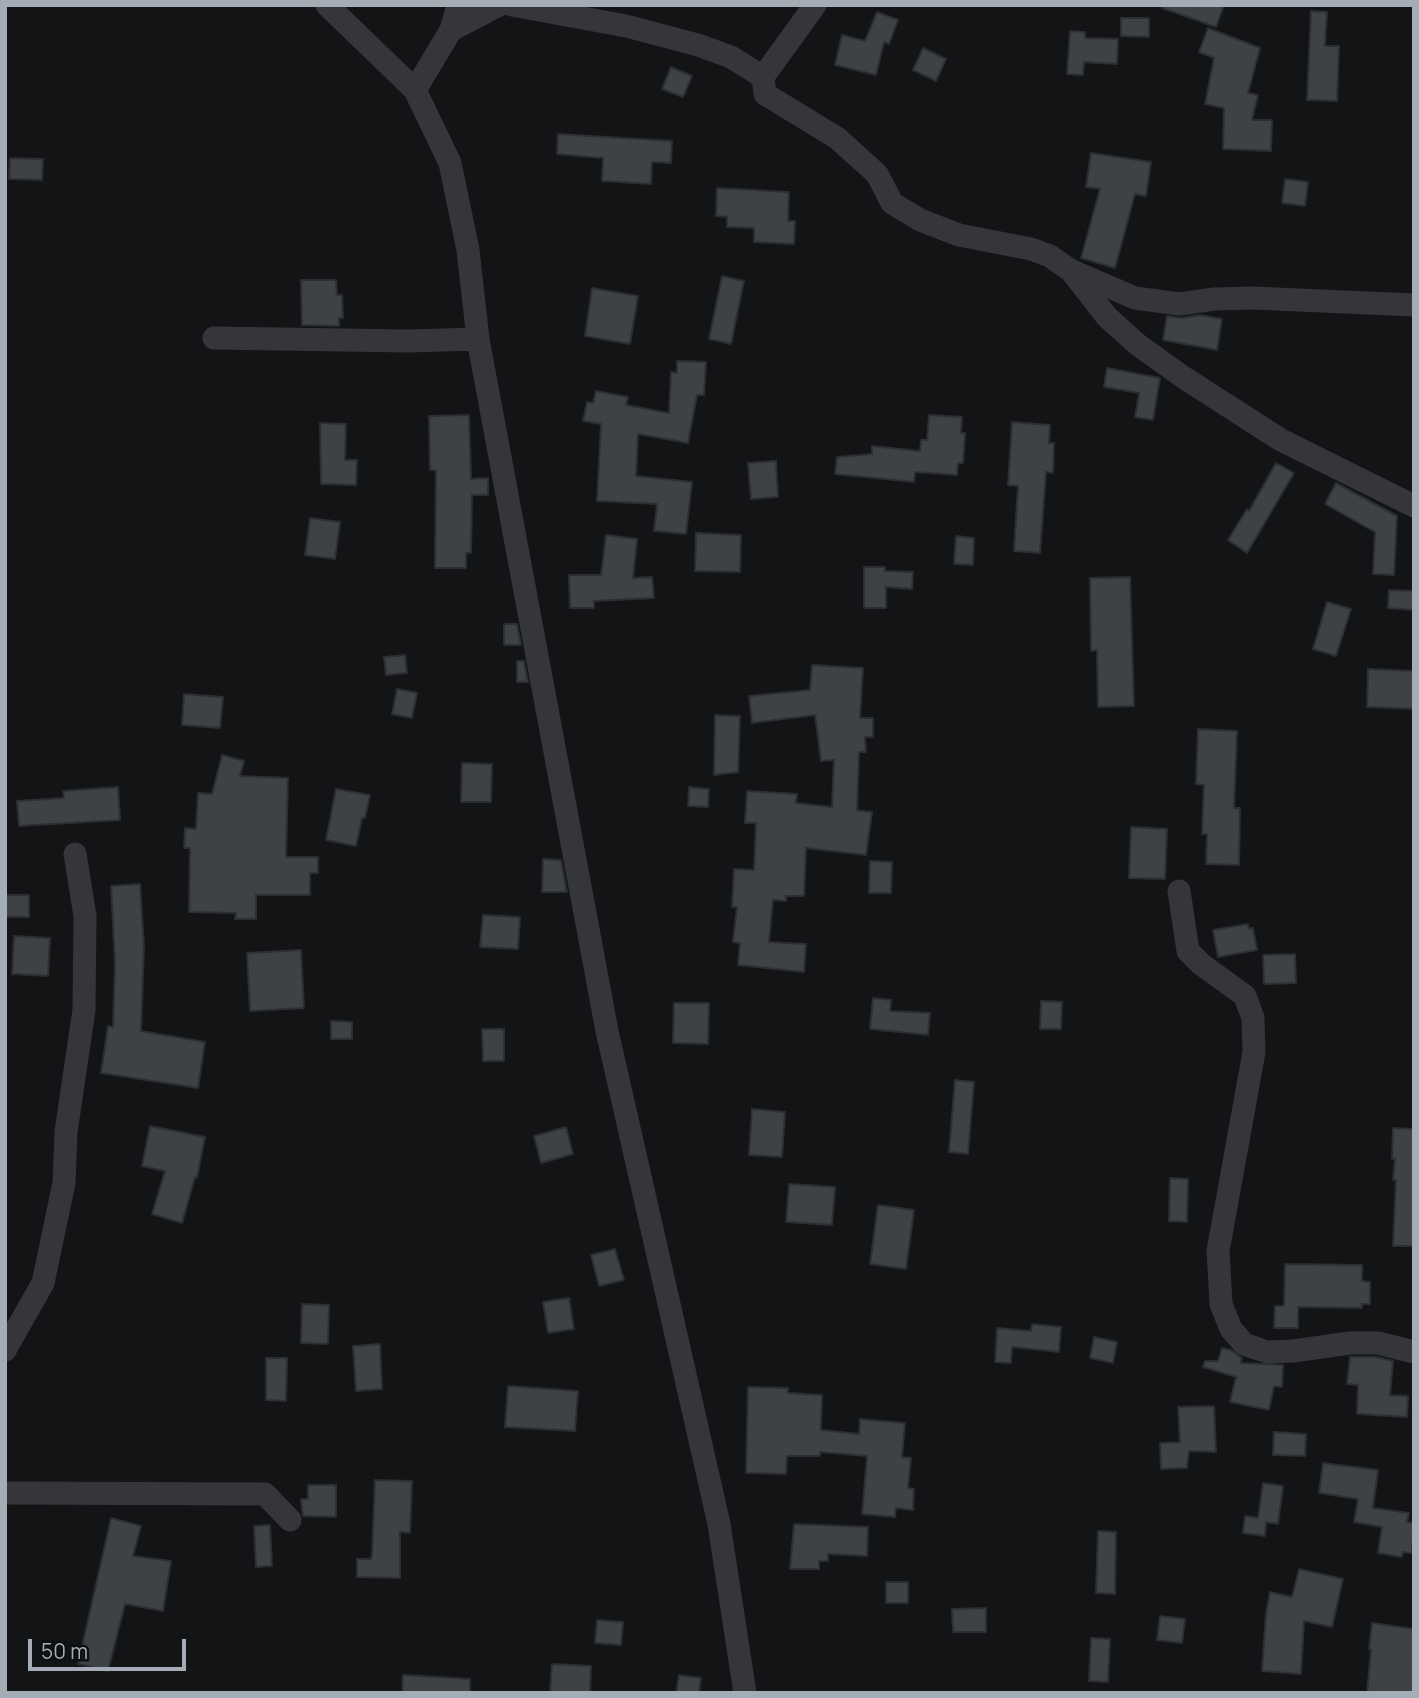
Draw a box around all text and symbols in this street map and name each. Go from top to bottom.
scale bar [32,1624,189,1668]
text: 50 m [41,1637,88,1665]

